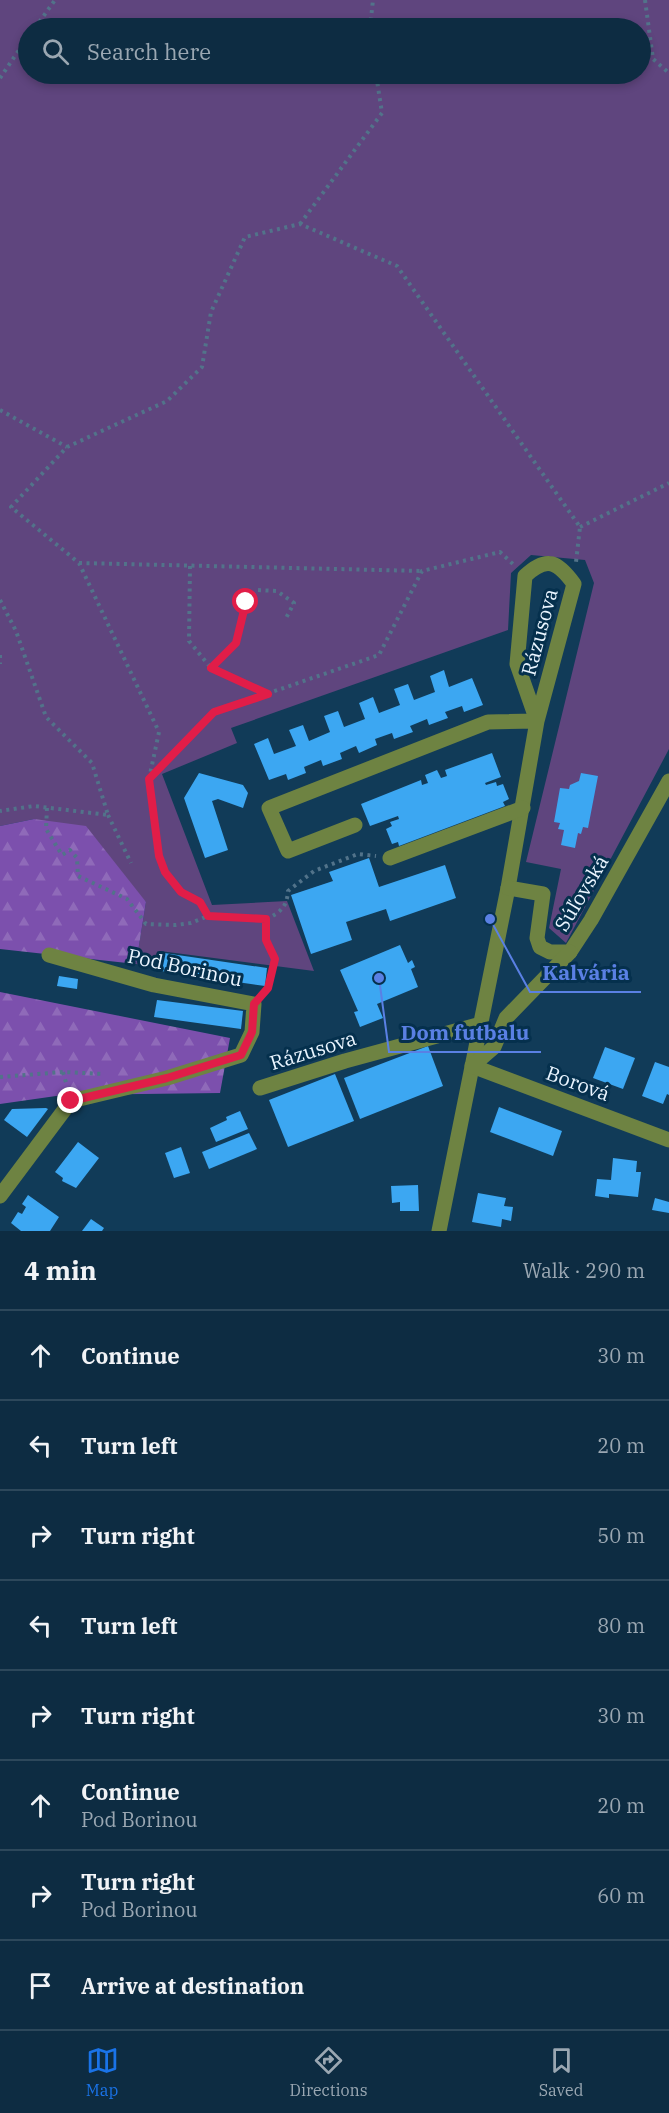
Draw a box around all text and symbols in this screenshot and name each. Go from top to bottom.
search box [18,18,651,84]
icon: search [39,35,72,68]
text: Search here [87,37,211,66]
street label: Rázusova [514,585,564,679]
route start [232,588,258,614]
street label: Súľovská [548,850,614,936]
street label: Pod Borinou [125,942,245,992]
callout: Kalvária [530,953,641,992]
text: Kalvária [542,958,630,986]
callout: Dom futbalu [389,1013,541,1052]
text: Dom futbalu [401,1018,530,1046]
street label: Rázusova [266,1024,360,1076]
street label: Borová [542,1059,614,1107]
route end [57,1087,83,1113]
text: 4 min [24,1253,97,1287]
text: Walk · 290 m [523,1257,645,1284]
icon: ahead [24,1339,57,1372]
text: Continue [81,1341,180,1370]
text: 30 m [597,1342,645,1369]
icon: left [24,1429,57,1462]
text: Turn left [81,1431,177,1460]
text: 20 m [597,1432,645,1459]
icon: right [24,1519,57,1552]
text: Turn right [81,1521,195,1550]
text: 50 m [597,1522,645,1549]
icon: left [24,1609,57,1642]
text: Turn left [81,1611,177,1640]
text: 80 m [597,1612,645,1639]
icon: right [24,1699,57,1732]
text: Turn right [81,1701,195,1730]
text: 30 m [597,1702,645,1729]
text: Continue [81,1777,180,1806]
icon: ahead [24,1789,57,1822]
text: 20 m [597,1792,645,1819]
text: Pod Borinou [81,1806,198,1833]
text: Turn right [81,1867,195,1896]
icon: right [24,1879,57,1912]
text: 60 m [597,1882,645,1909]
text: Pod Borinou [81,1896,198,1923]
icon: arrive [24,1969,57,2002]
text: Arrive at destination [81,1971,304,2000]
tab: Map [86,2044,119,2100]
tab: Directions [290,2044,368,2100]
tab: Saved [539,2044,583,2100]

